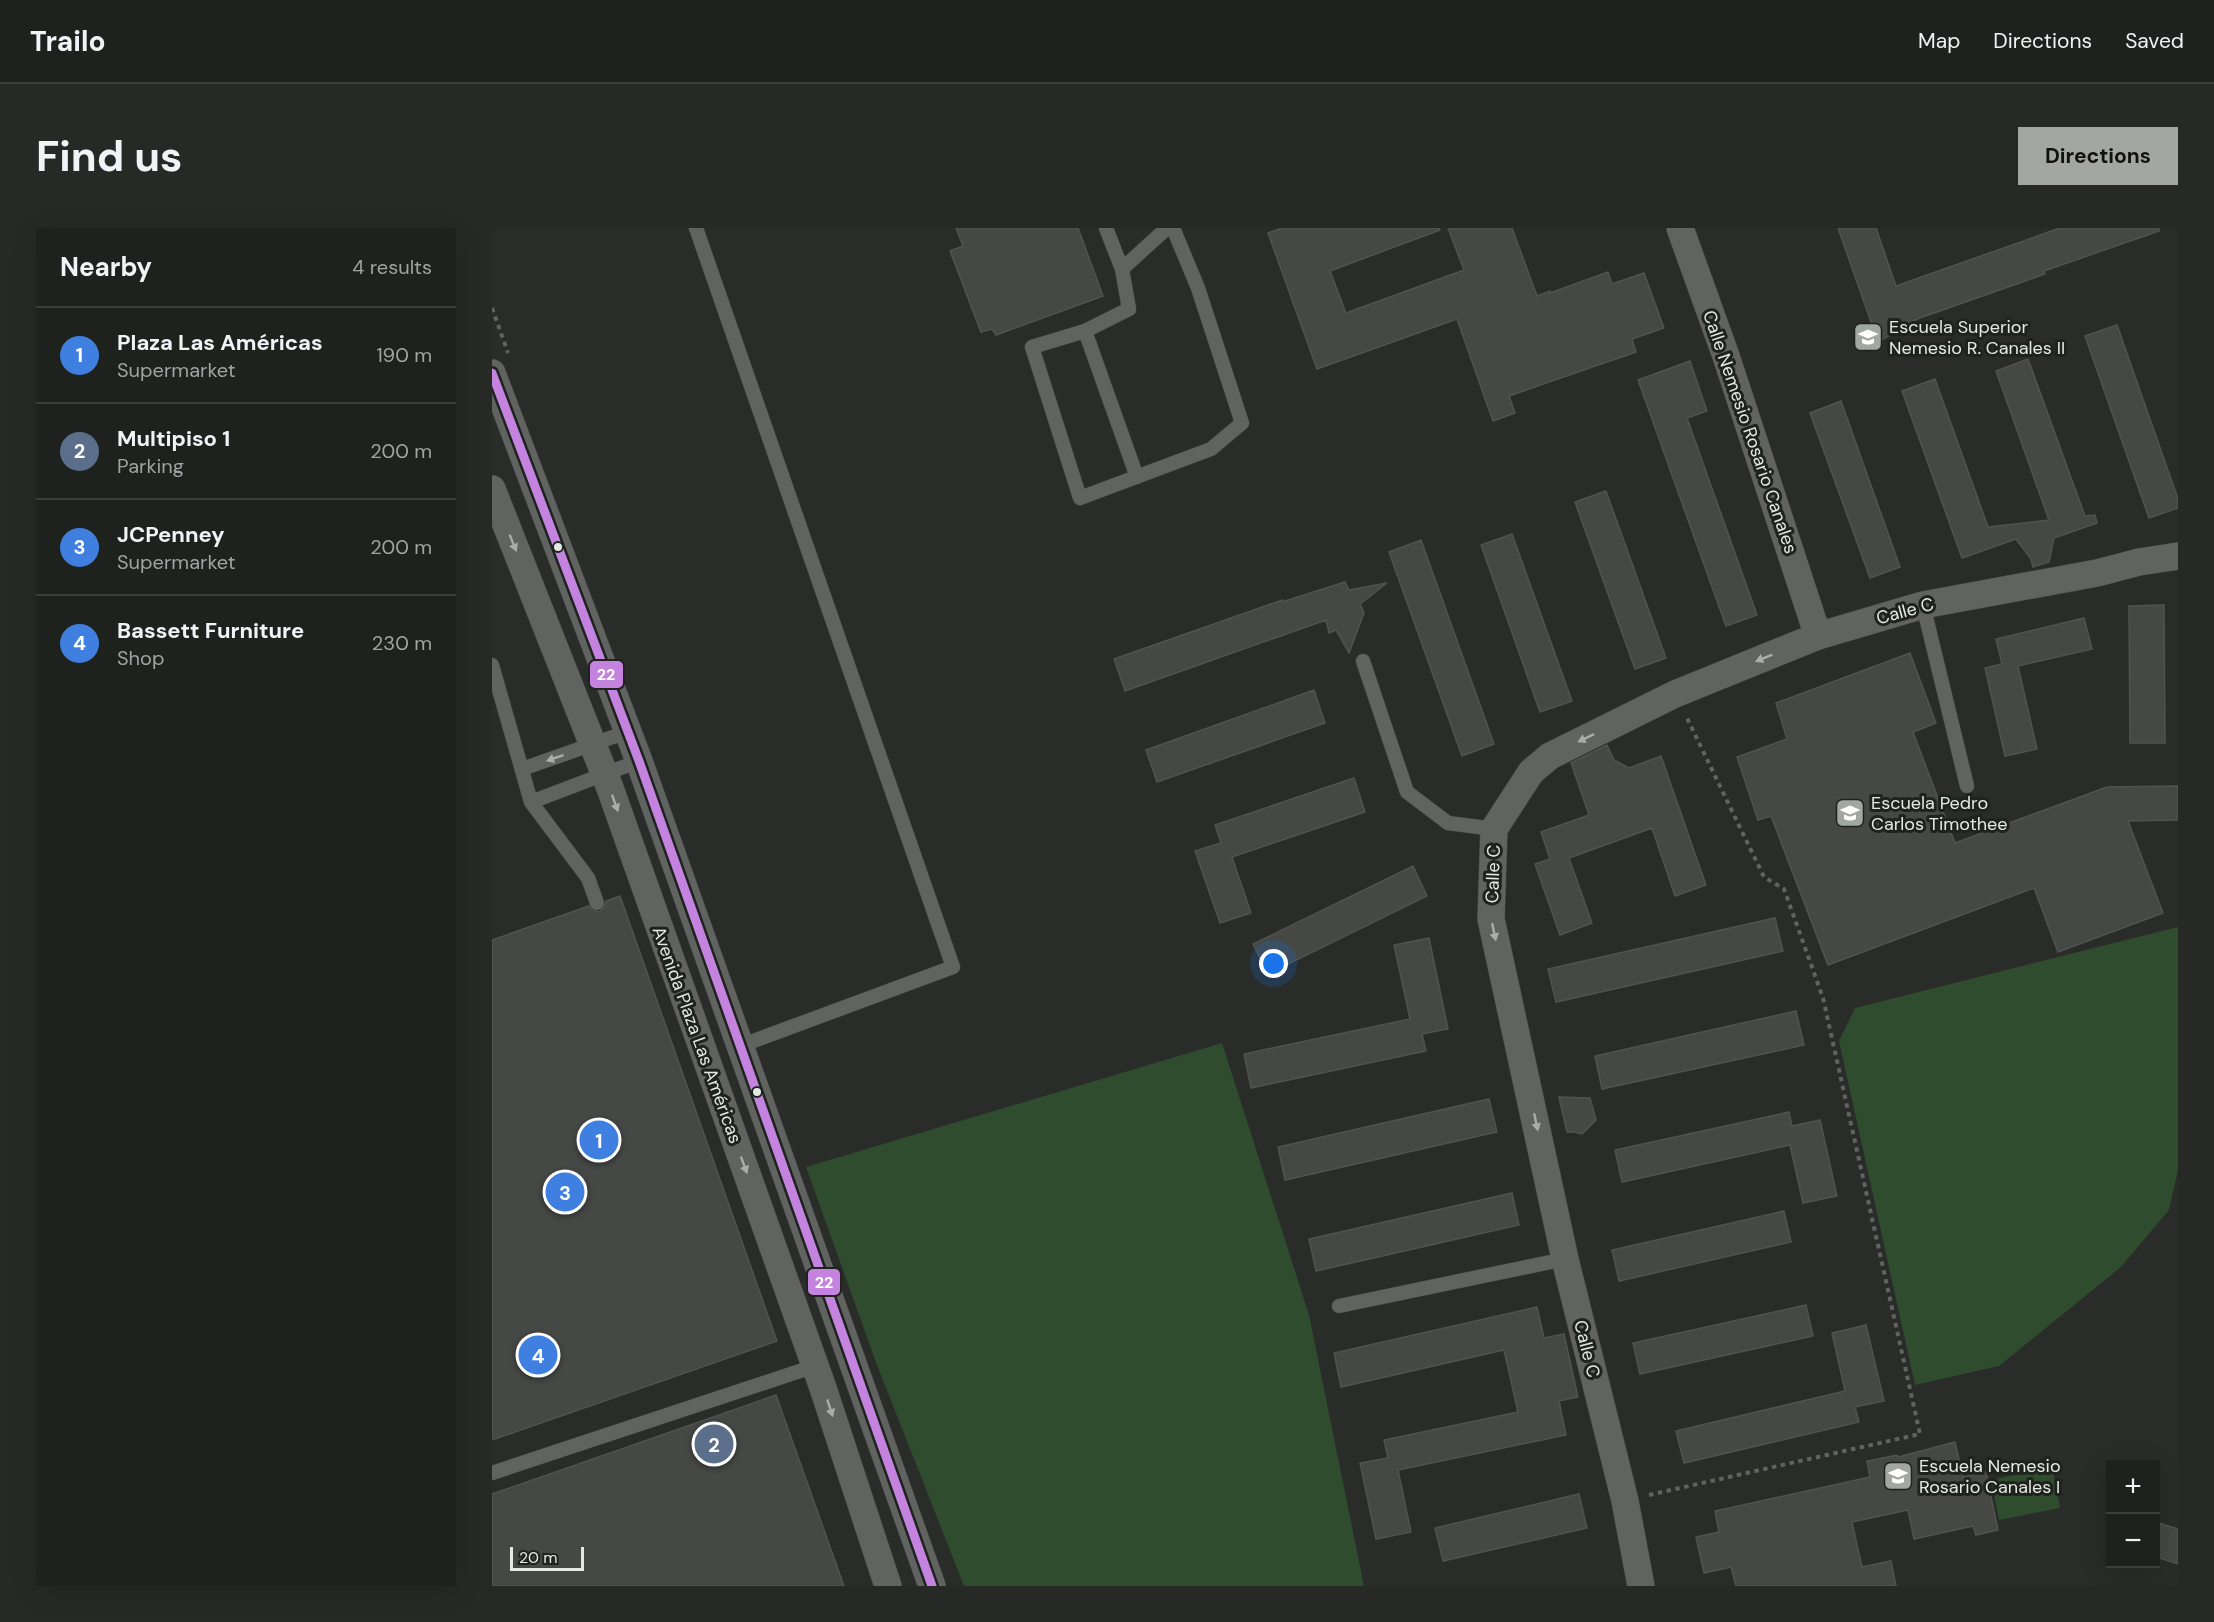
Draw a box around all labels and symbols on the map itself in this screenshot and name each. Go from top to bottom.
street label: Calle Nemesio Rosario Canales [1697,307,1803,557]
place label: Escuela Superior Nemesio R. Canales II [1889,315,2065,360]
school or university icon: Escuela Superior Nemesio R. Canales II [1852,321,1884,353]
one-way arrow [509,534,519,552]
unlabelled marker [552,541,564,553]
street label: Calle C [1874,592,1937,630]
one-way arrow [1755,654,1773,663]
line badge: 22 [589,660,624,689]
text: 22 [597,664,615,685]
one-way arrow [1578,733,1595,742]
one-way arrow [546,753,564,763]
place label: Escuela Pedro Carlos Timothee [1871,791,2008,836]
one-way arrow [611,794,621,812]
school or university icon: Escuela Pedro Carlos Timothee [1834,797,1866,829]
street label: Calle C [1480,844,1506,904]
street label: Avenida Plaza Las Américas [647,923,747,1147]
one-way arrow [1490,923,1500,941]
your location [1259,949,1288,978]
unlabelled marker [751,1086,763,1098]
one-way arrow [1532,1113,1541,1132]
pin: 1 [580,1118,618,1162]
one-way arrow [739,1156,749,1174]
pin: 3 [546,1170,584,1214]
line badge: 22 [807,1268,841,1296]
text: 22 [815,1272,833,1293]
street label: Calle C [1568,1318,1606,1380]
pin: 4 [518,1332,558,1378]
one-way arrow [825,1399,835,1417]
pin: 2 [694,1422,734,1466]
place label: Escuela Nemesio Rosario Canales I [1919,1454,2061,1499]
school or university icon: Escuela Nemesio Rosario Canales I [1882,1460,1914,1492]
scale bar [510,1544,584,1572]

